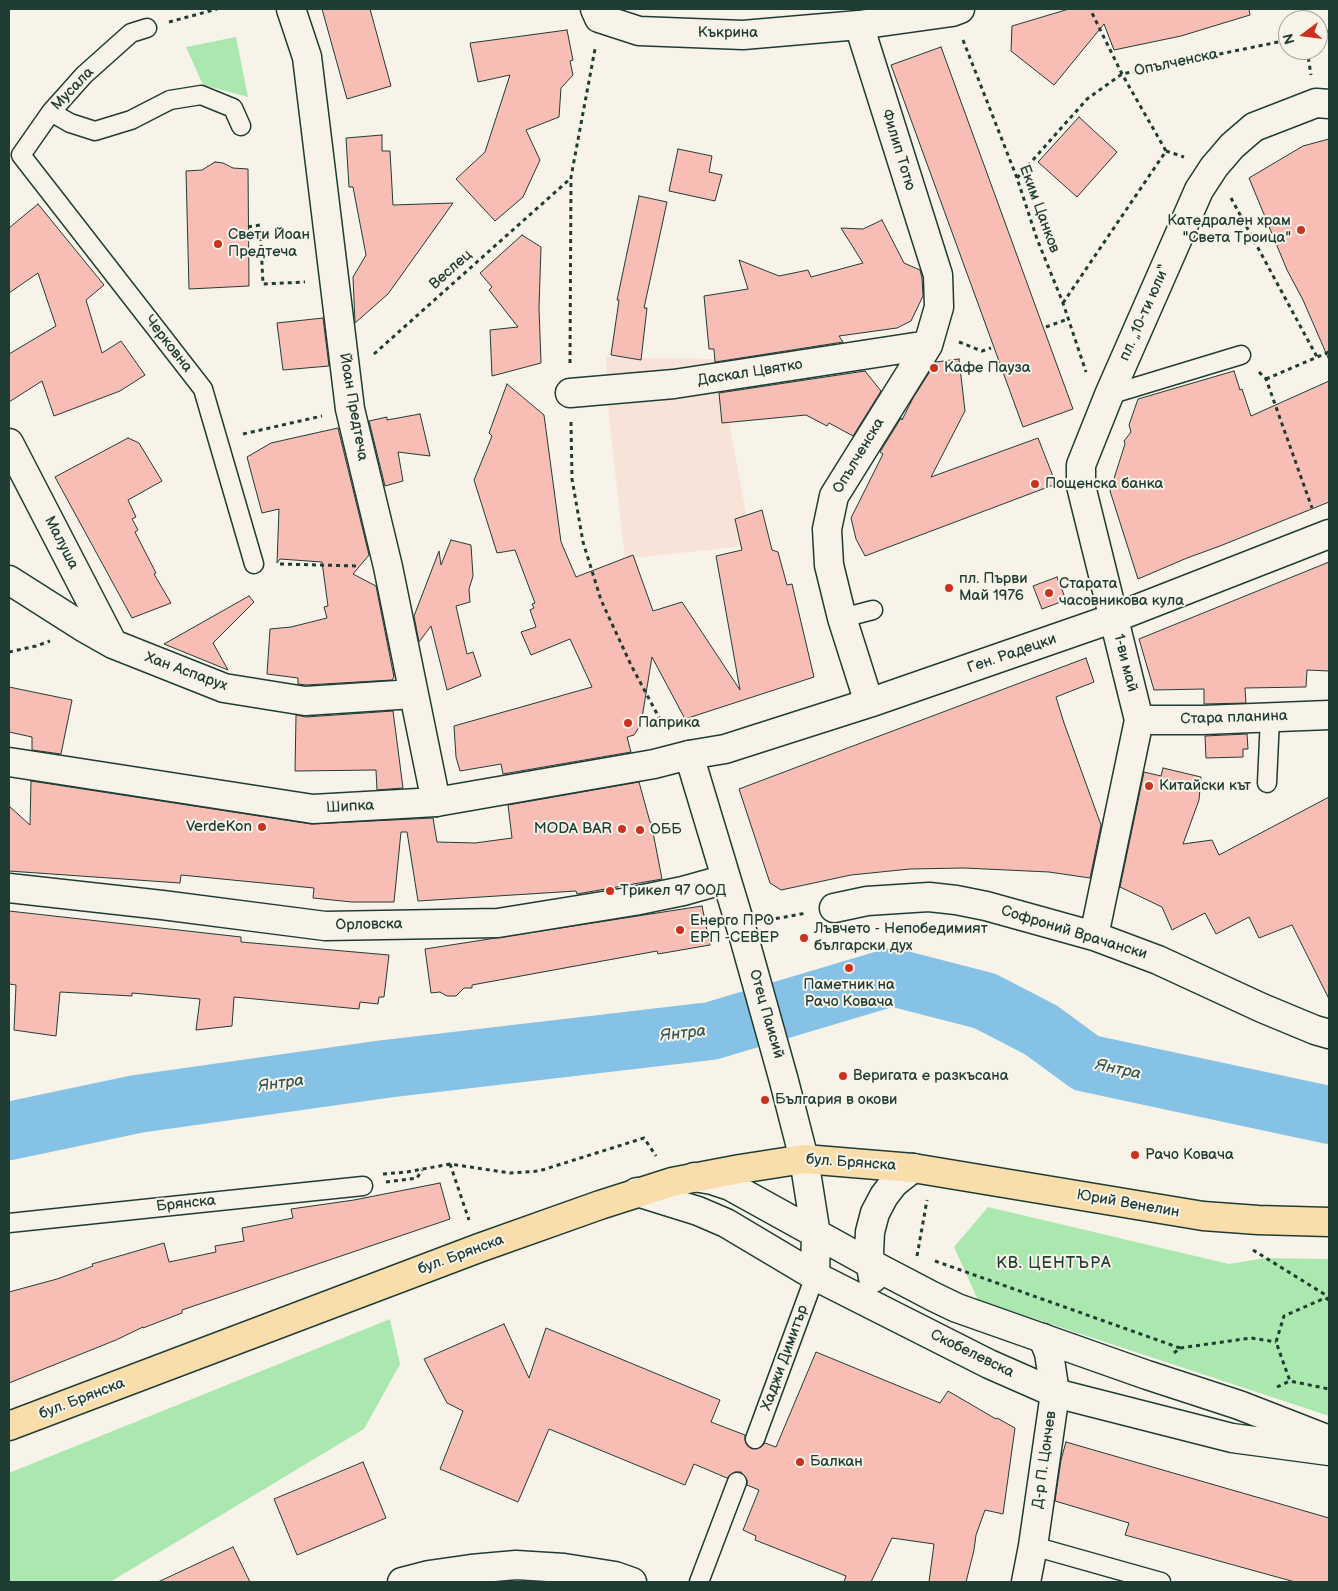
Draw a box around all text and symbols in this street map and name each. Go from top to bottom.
north arrow [1278,10,1328,60]
street label: Къкрина [698,24,758,42]
text: N [1279,31,1299,46]
street label: Опълченска [1133,45,1219,81]
street label: Мусала [48,64,98,114]
street label: Филип Тотю [877,107,919,193]
street label: Еким Цанков [1015,163,1063,255]
place label: Катедрален храм "Света Троица" [1167,212,1291,247]
marker: Катедрален храм "Света Троица" [1295,224,1307,236]
place label: Свети Йоан Предтеча [228,226,310,261]
marker: Свети Йоан Предтеча [212,238,224,250]
street label: Веслец [426,246,476,294]
street label: пл. „10-ти юли“ [1116,262,1174,364]
street label: Черковна [140,312,196,376]
street label: Йоан Предтеча [335,352,371,462]
street label: Даскал Цвятко [696,356,804,390]
place label: Кафе Пауза [944,359,1031,377]
marker: Кафе Пауза [928,362,940,374]
street label: Опълченска [829,415,889,497]
place label: Пощенска банка [1045,475,1163,493]
marker: Пощенска банка [1029,478,1041,490]
street label: Малуша [40,513,82,573]
place label: пл. Първи Май 1976 [959,570,1028,605]
place label: Старата часовникова кула [1059,575,1184,610]
marker: пл. Първи Май 1976 [943,582,955,594]
marker: Старата часовникова кула [1043,587,1055,599]
street label: Ген. Радецки [965,630,1059,678]
street label: 1-ви май [1109,632,1141,694]
street label: Хан Аспарух [142,649,230,695]
street label: Стара планина [1180,707,1288,729]
place label: Паприка [638,714,700,732]
marker: Паприка [622,717,634,729]
place label: Китайски кът [1159,777,1251,795]
marker: Китайски кът [1143,780,1155,792]
street label: Шипка [325,797,375,817]
place label: VerdeKon [186,818,252,836]
place label: MODA BAR [534,820,612,838]
marker: VerdeKon [256,821,268,833]
place label: ОББ [650,821,682,839]
marker: MODA BAR [616,823,628,835]
marker: ОББ [634,824,646,836]
place label: Трикел 97 ООД [620,882,726,900]
marker: Трикел 97 ООД [604,885,616,897]
street label: Софроний Врачански [999,902,1149,964]
place label: Енерго ПРО ЕРП -СЕВЕР [690,912,779,947]
street label: Орловска [335,915,403,935]
place label: Лъвчето - Непобедимият български дух [814,920,988,955]
marker: Енерго ПРО ЕРП -СЕВЕР [674,924,686,936]
marker: Лъвчето - Непобедимият български дух [798,932,810,944]
marker: Паметник на Рачо Ковача [843,962,855,974]
street label: Отец Паисий [745,967,787,1061]
place label: Паметник на Рачо Ковача [803,976,895,1011]
water label: Янтра [659,1022,707,1046]
water label: Янтра [1093,1056,1143,1084]
place label: Веригата е разкъсана [853,1067,1009,1085]
marker: Веригата е разкъсана [837,1070,849,1082]
water label: Янтра [257,1071,305,1097]
place label: България в окови [775,1091,897,1109]
marker: България в окови [759,1094,771,1106]
place label: Рачо Ковача [1145,1146,1234,1164]
marker: Рачо Ковача [1129,1149,1141,1161]
street label: бул. Брянска [805,1151,897,1175]
street label: Юрий Венелин [1075,1186,1181,1222]
street label: Брянска [155,1192,217,1216]
street label: бул. Брянска [416,1231,506,1279]
district label: КВ. ЦЕНТЪРА [995,1254,1113,1274]
street label: Хаджи Димитър [758,1303,812,1413]
street label: Скобелевска [927,1326,1017,1382]
street label: бул. Брянска [37,1374,127,1424]
street label: Д-р П. Цончев [1029,1410,1061,1510]
place label: Балкан [810,1453,863,1471]
marker: Балкан [794,1456,806,1468]

